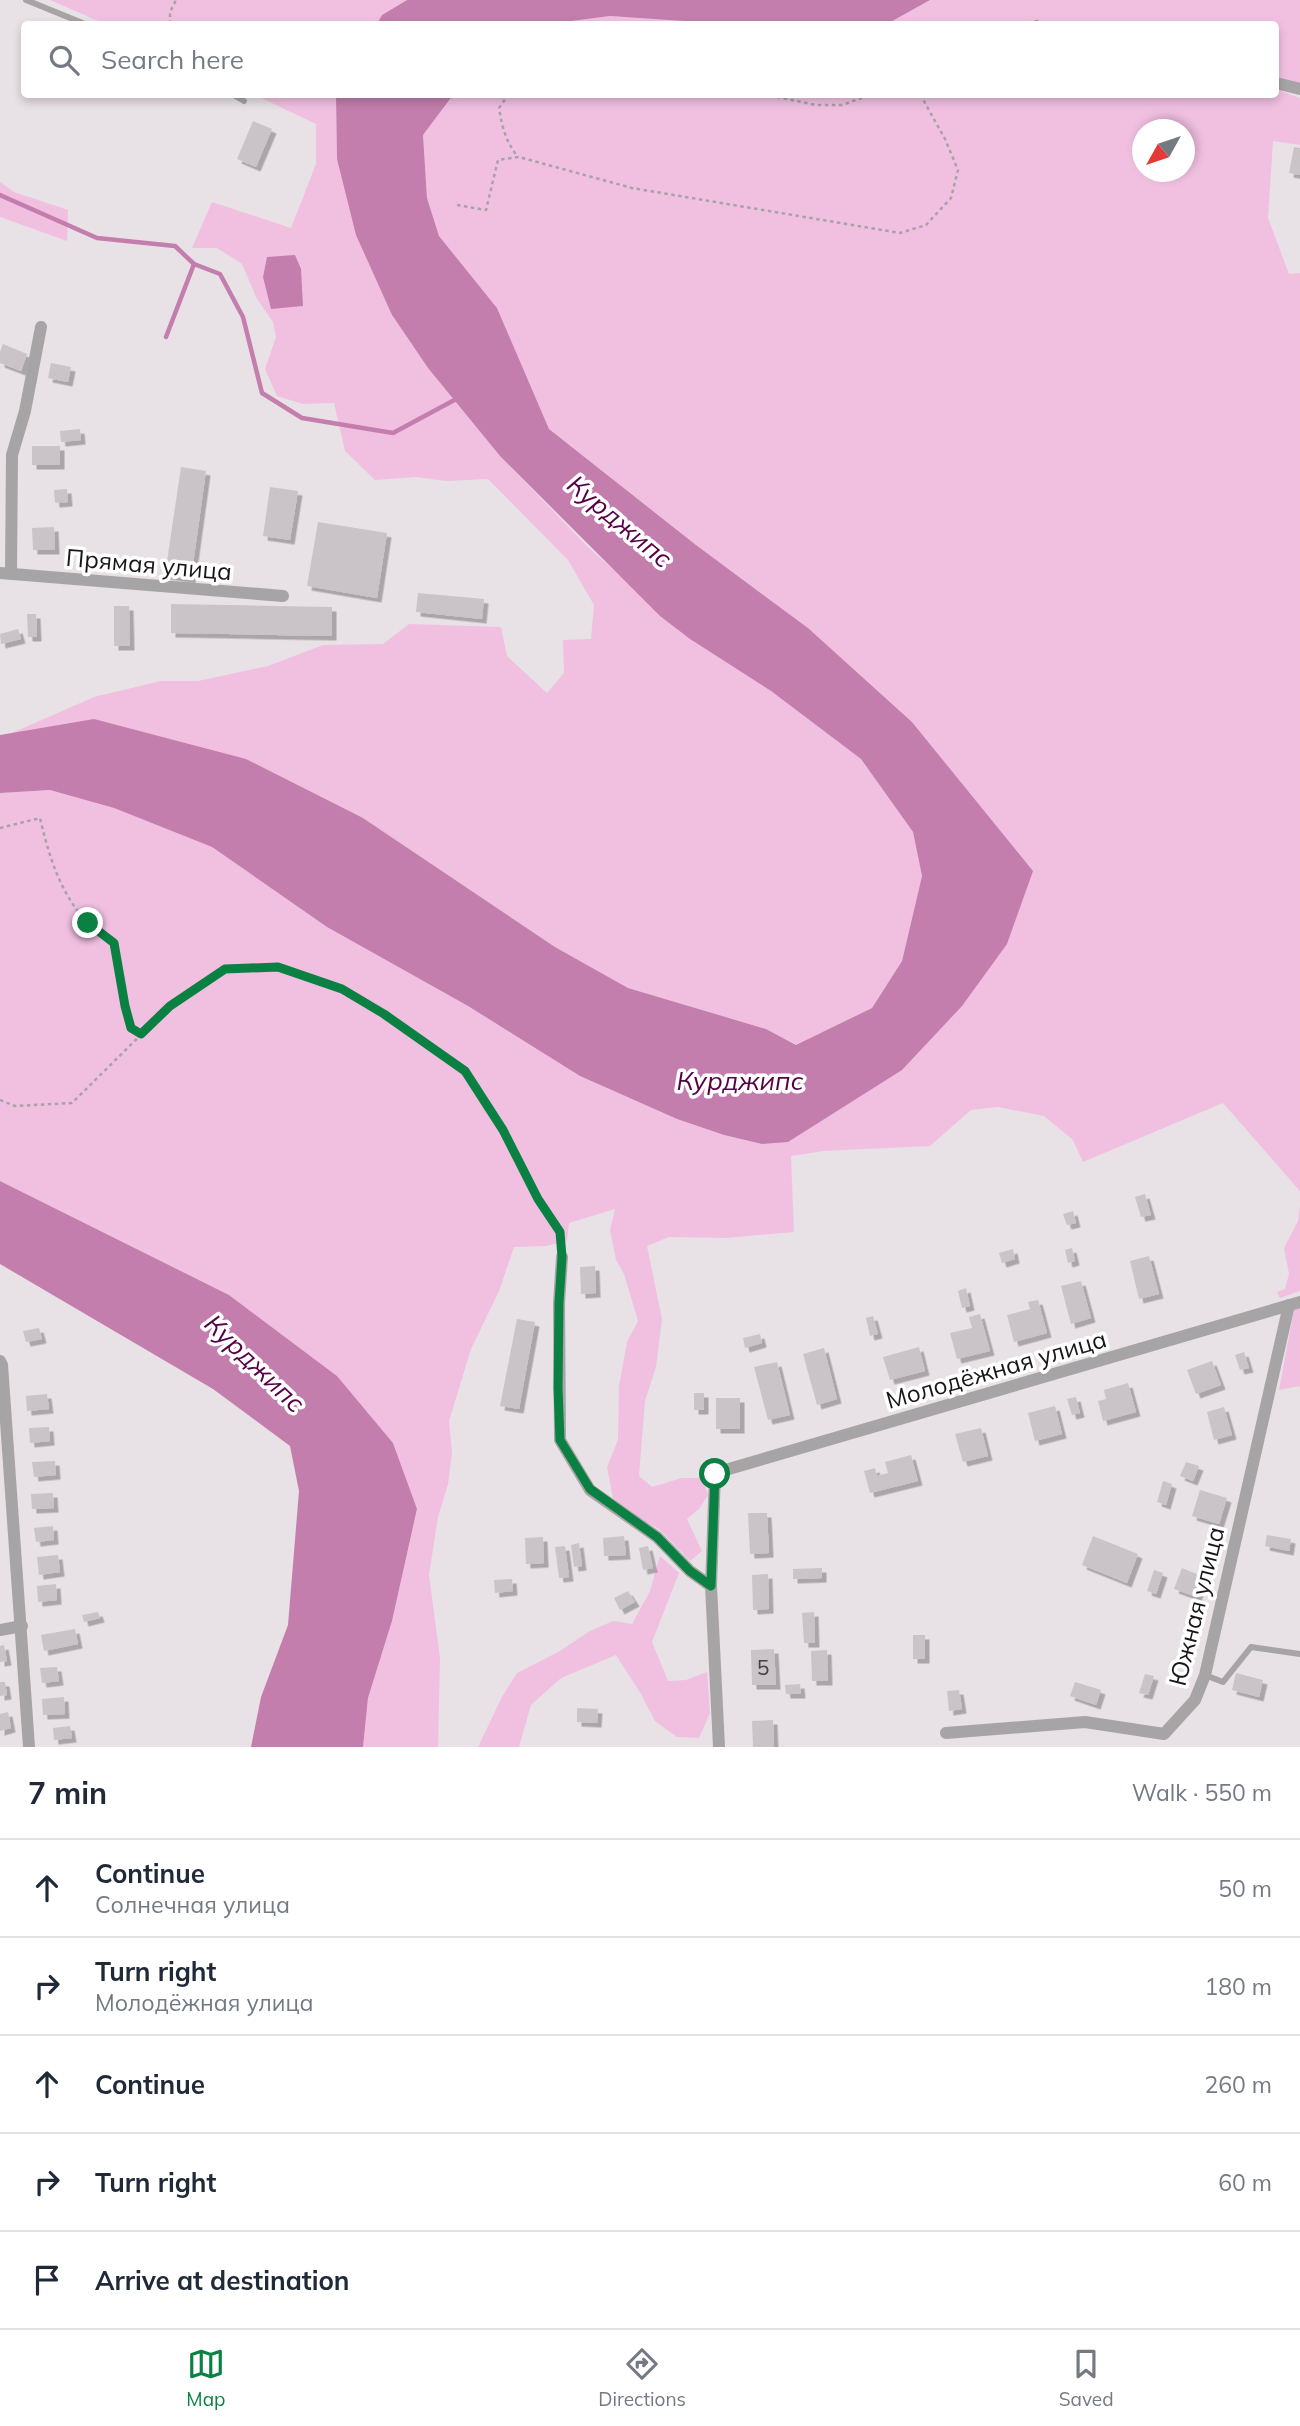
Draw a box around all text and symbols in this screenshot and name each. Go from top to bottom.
search box [21,21,1279,98]
icon: search [45,41,83,79]
text: Search here [101,43,244,76]
north arrow [1132,119,1195,182]
water label: Курджипс [561,467,679,575]
street label: Прямая улица [65,542,233,586]
route end [72,907,103,938]
water label: Курджипс [676,1064,804,1097]
water label: Курджипс [198,1307,312,1419]
street label: Молодёжная улица [882,1323,1110,1415]
route start [699,1458,730,1489]
street label: Южная улица [1162,1523,1230,1689]
house number: 5 [757,1654,769,1680]
text: 7 min [28,1774,107,1812]
text: Walk · 550 m [1132,1778,1272,1807]
text: Continue [95,1857,205,1890]
icon: ahead [28,1869,66,1907]
text: 50 m [1218,1874,1272,1903]
text: Солнечная улица [95,1890,290,1919]
text: Turn right [95,1955,216,1988]
icon: right [28,1967,66,2005]
text: 180 m [1204,1972,1272,2001]
text: Молодёжная улица [95,1988,313,2017]
icon: ahead [28,2065,66,2103]
text: Continue [95,2068,205,2101]
text: 260 m [1204,2070,1272,2099]
icon: right [28,2163,66,2201]
text: Turn right [95,2166,216,2199]
text: 60 m [1218,2168,1272,2197]
icon: arrive [28,2261,66,2299]
text: Arrive at destination [95,2264,350,2297]
tab: Map [186,2345,225,2411]
tab: Directions [598,2345,686,2411]
tab: Saved [1059,2345,1114,2411]

